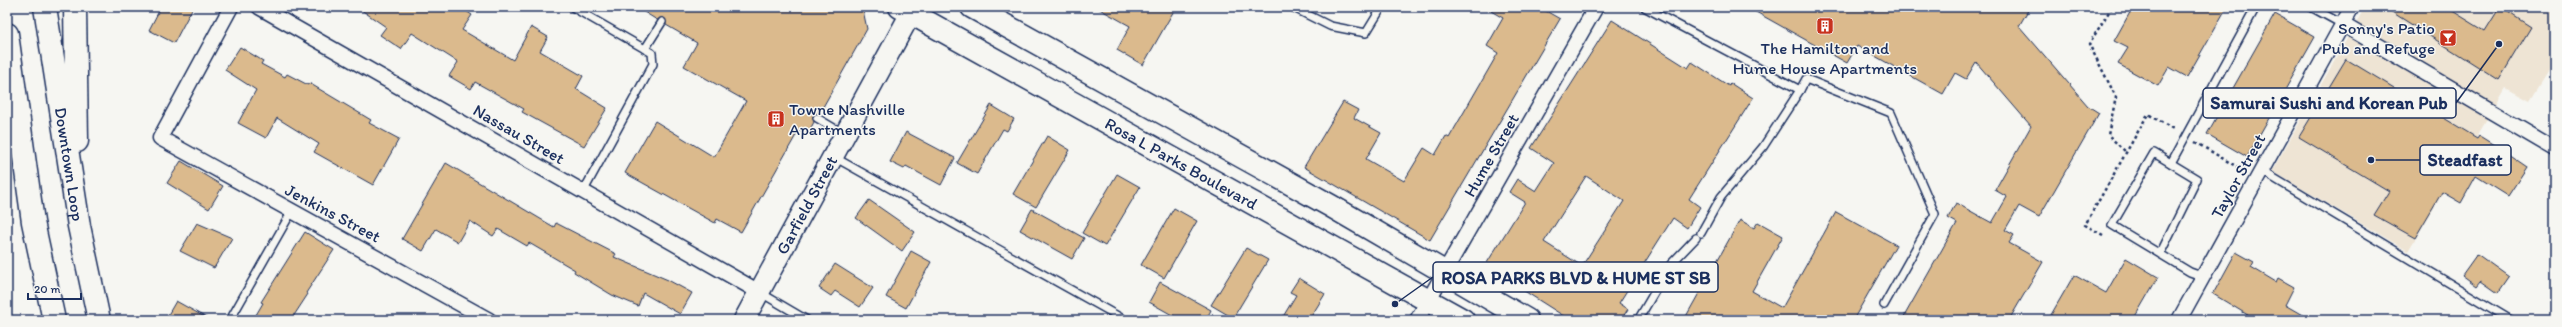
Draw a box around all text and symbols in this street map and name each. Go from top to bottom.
building icon: The Hamilton and Hume House Apartments [1815,16,1835,36]
place label: Sonny's Patio Pub and Refuge [2322,18,2435,58]
bar icon: Sonny's Patio Pub and Refuge [2438,28,2458,48]
place label: The Hamilton and Hume House Apartments [1733,38,1917,78]
callout: Samurai Sushi and Korean Pub [2203,88,2456,118]
text: Samurai Sushi and Korean Pub [2210,92,2448,114]
place label: Towne Nashville Apartments [789,99,905,139]
street label: Nassau Street [470,100,569,169]
street label: Downtown Loop [51,106,88,223]
building icon: Towne Nashville Apartments [766,109,786,129]
street label: Hume Street [1459,110,1523,200]
street label: Rosa L Parks Boulevard [1102,113,1262,214]
street label: Taylor Street [2207,130,2269,222]
callout: Steadfast [2420,145,2511,175]
text: Steadfast [2428,149,2503,171]
street label: Garfield Street [772,152,841,258]
street label: Jenkins Street [282,179,384,247]
callout: ROSA PARKS BLVD & HUME ST SB [1433,262,1718,292]
text: ROSA PARKS BLVD & HUME ST SB [1441,267,1711,289]
scale bar [28,275,81,301]
text: 20 m [34,282,61,296]

